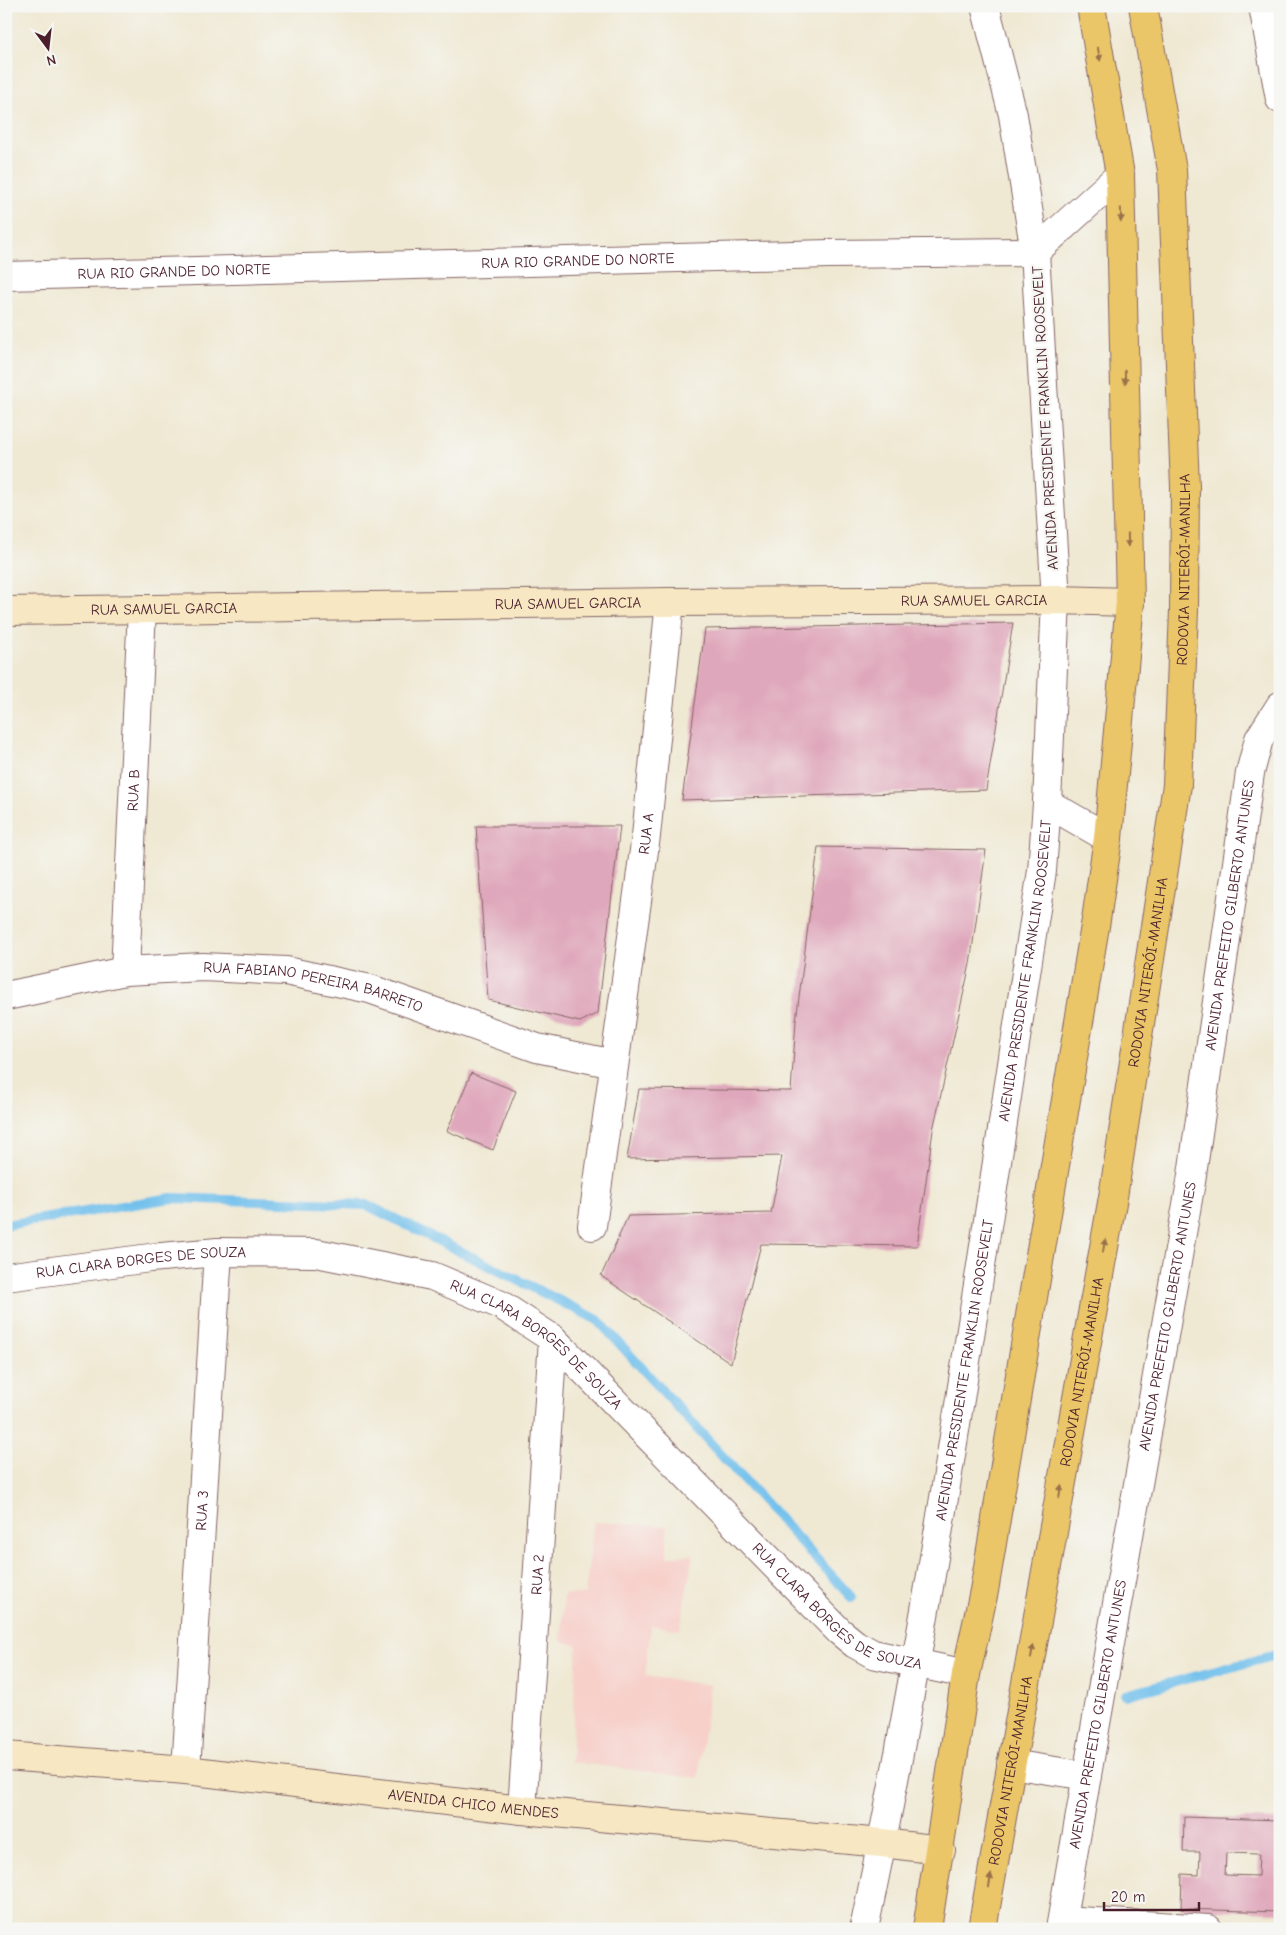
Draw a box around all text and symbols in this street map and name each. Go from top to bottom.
north arrow [22,22,72,72]
one-way arrow [1096,47,1104,63]
text: N [45,51,58,69]
one-way arrow [1117,207,1125,223]
street label: RUA RIO GRANDE DO NORTE [481,249,675,272]
street label: RUA RIO GRANDE DO NORTE [77,260,271,283]
street label: AVENIDA PRESIDENTE FRANKLIN ROOSEVELT [1028,265,1062,570]
one-way arrow [1121,370,1129,386]
street label: RODOVIA NITERÓI-MANILHA [1173,473,1194,666]
one-way arrow [1125,532,1133,548]
street label: RUA SAMUEL GARCIA [901,591,1048,610]
street label: RUA SAMUEL GARCIA [495,593,642,613]
street label: RUA SAMUEL GARCIA [91,599,238,619]
street label: RUA B [124,769,143,812]
street label: AVENIDA PREFEITO GILBERTO ANTUNES [1201,779,1258,1052]
street label: RUA A [635,812,657,856]
street label: AVENIDA PRESIDENTE FRANKLIN ROOSEVELT [994,819,1055,1123]
street label: RODOVIA NITERÓI-MANILHA [1124,876,1172,1069]
street label: RUA FABIANO PEREIRA BARRETO [203,958,425,1016]
street label: AVENIDA PREFEITO GILBERTO ANTUNES [1135,1180,1200,1452]
street label: AVENIDA PRESIDENTE FRANKLIN ROOSEVELT [931,1218,997,1522]
one-way arrow [1101,1238,1109,1254]
street label: RUA CLARA BORGES DE SOUZA [35,1243,246,1282]
street label: RODOVIA NITERÓI-MANILHA [1056,1275,1108,1468]
street label: RUA CLARA BORGES DE SOUZA [448,1276,626,1413]
one-way arrow [1057,1484,1065,1500]
street label: RUA 3 [192,1490,212,1531]
street label: RUA CLARA BORGES DE SOUZA [749,1539,924,1673]
street label: RUA 2 [527,1554,548,1595]
street label: AVENIDA PREFEITO GILBERTO ANTUNES [1065,1578,1130,1850]
one-way arrow [1028,1644,1036,1660]
street label: RODOVIA NITERÓI-MANILHA [985,1674,1036,1867]
street label: AVENIDA CHICO MENDES [387,1785,560,1822]
one-way arrow [987,1872,995,1888]
scale bar [1104,1880,1198,1912]
text: 20 m [1111,1888,1145,1906]

